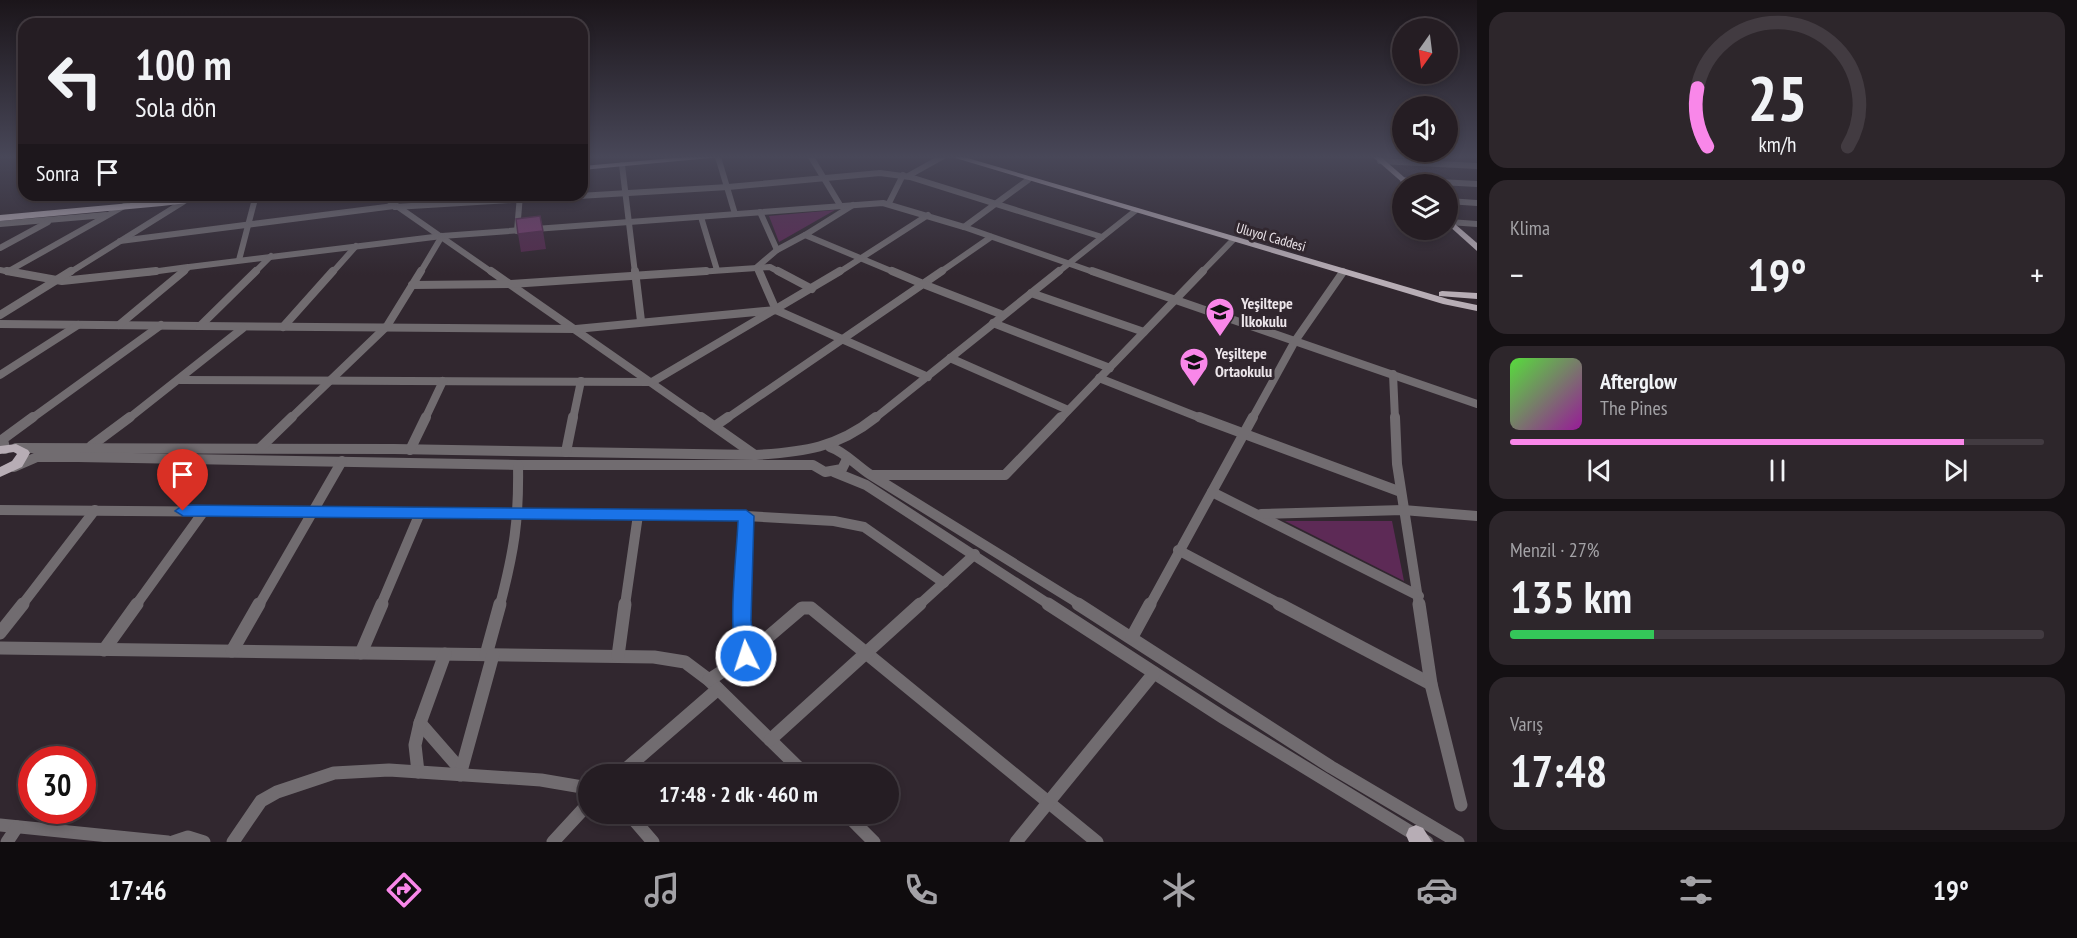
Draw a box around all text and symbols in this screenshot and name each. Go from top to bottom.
north arrow [1392,18,1458,84]
map controls [1392,18,1458,240]
text: 100 m [135,37,232,92]
icon: left [36,42,114,120]
text: 25 [1747,57,1807,138]
text: Sola dön [135,90,216,124]
button: sound [1392,96,1458,162]
text: km/h [1758,130,1796,158]
icon: arrive [91,156,124,189]
text: Sonra [36,159,79,187]
button: layers [1392,174,1458,240]
text: Klima [1510,215,1550,241]
street label: Uluyol Caddesi [1234,218,1308,256]
text: 19° [1747,245,1807,303]
text: − [1510,253,1524,296]
text: + [2030,253,2044,296]
place label: Yeşiltepe İlkokulu [1240,293,1293,331]
school or university icon: Yeşiltepe İlkokulu [1204,296,1236,338]
place label: Yeşiltepe Ortaokulu [1214,343,1272,381]
school or university icon: Yeşiltepe Ortaokulu [1178,346,1210,388]
text: Afterglow [1600,367,1677,395]
text: The Pines [1600,395,1667,421]
pin [157,449,208,511]
icon: previous [1583,454,1616,487]
icon: pause [1761,454,1794,487]
icon: next [1939,454,1972,487]
icon: arrive [166,458,199,491]
text: Menzil · 27% [1510,537,1599,563]
text: 135 km [1510,567,1632,625]
position arrow [714,624,778,688]
text: Varış [1510,711,1543,737]
text: 17:48 [1510,741,1607,799]
speed limit sign: 30 [18,746,96,824]
text: 17:48 · 2 dk · 460 m [659,780,818,808]
icon: directions [383,869,425,911]
icon: music [641,869,683,911]
icon: phone [900,869,942,911]
icon: climate [1158,869,1200,911]
icon: car [1416,869,1458,911]
icon: filters [1675,869,1717,911]
text: 17:46 [108,873,167,907]
text: 19° [1933,873,1969,907]

